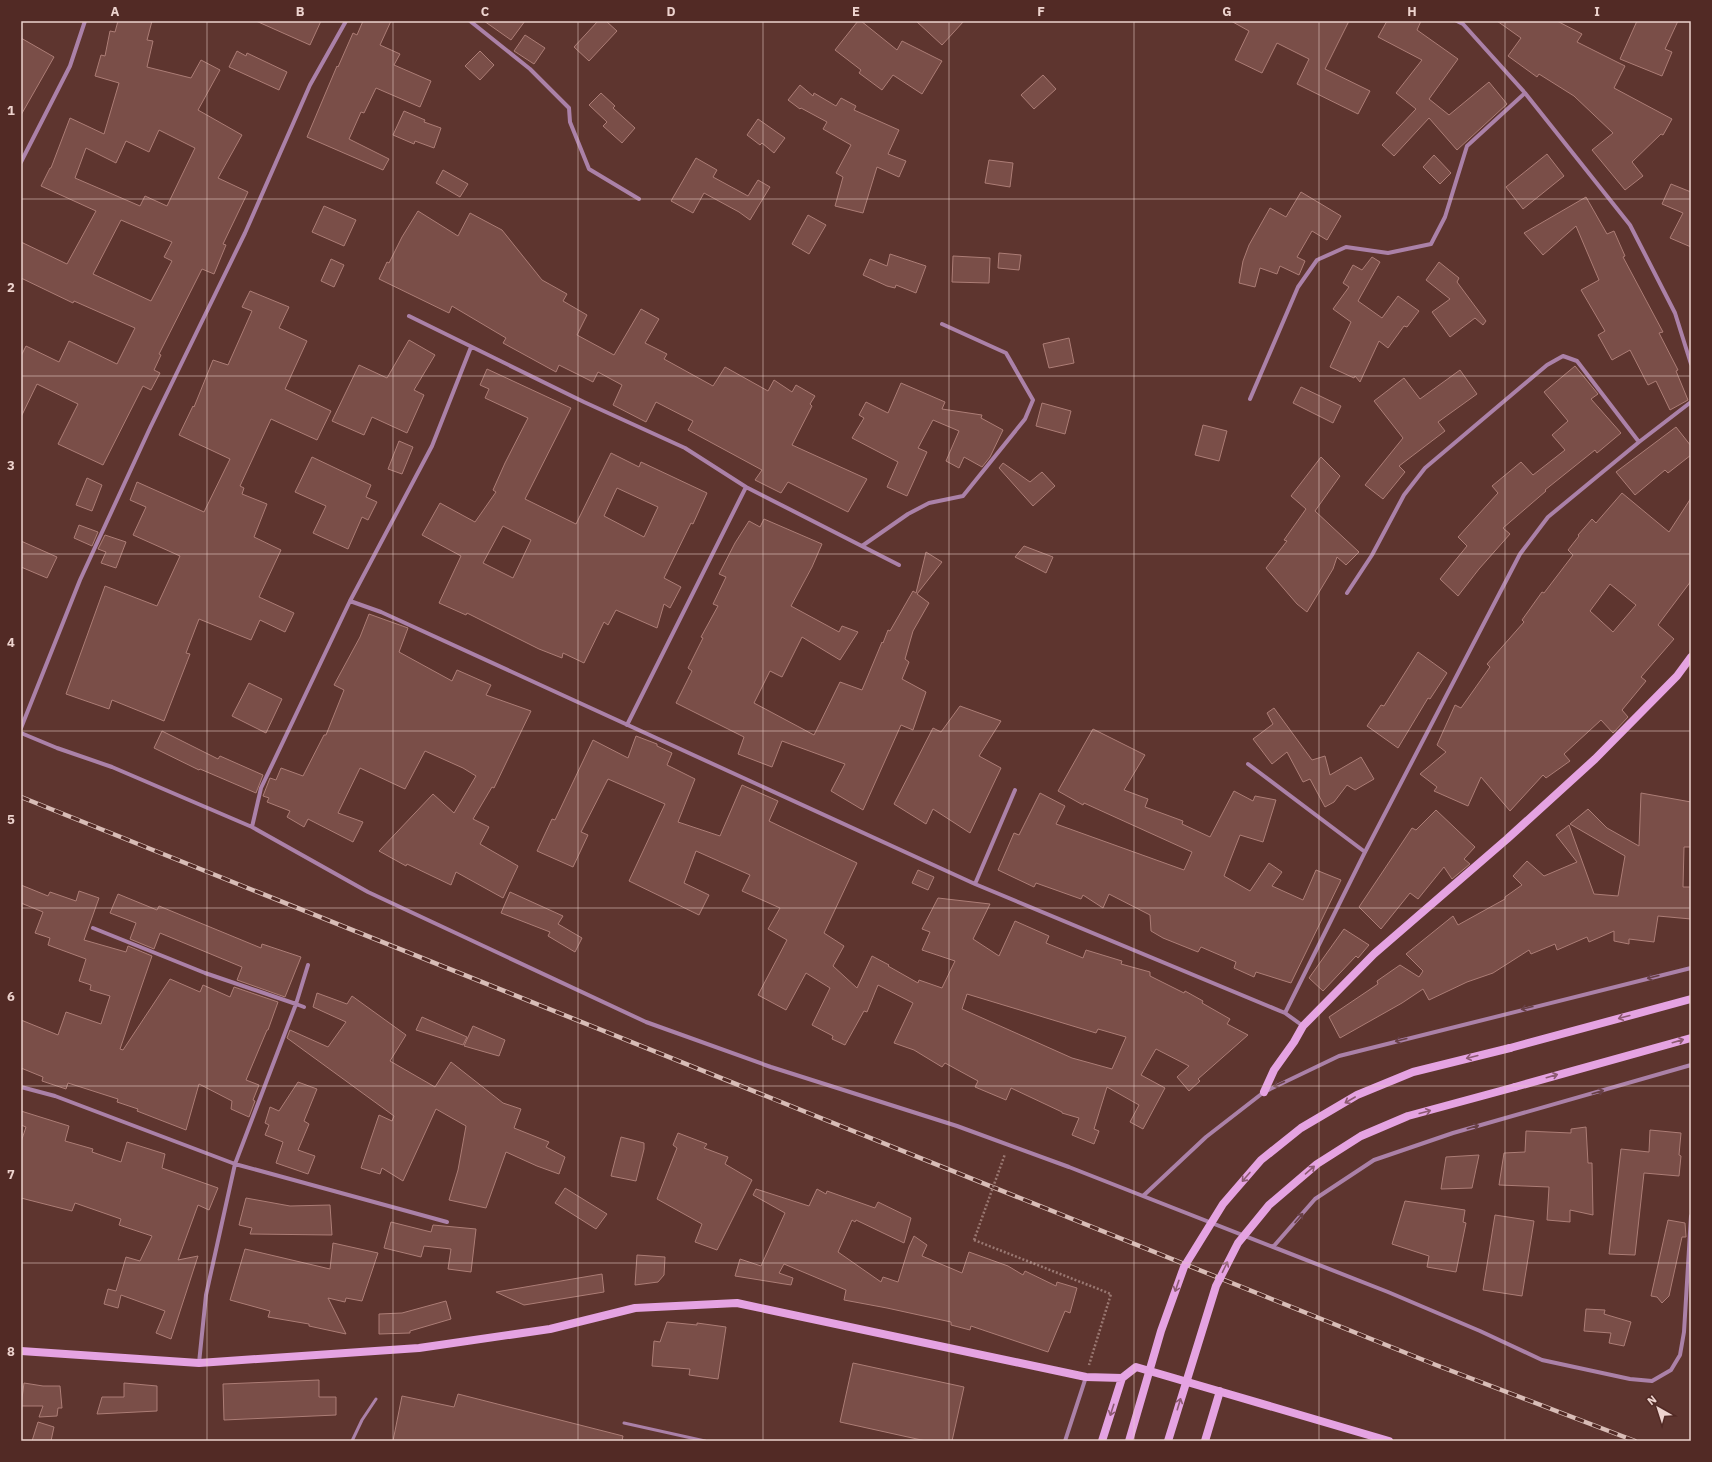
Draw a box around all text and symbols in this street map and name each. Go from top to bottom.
text: A [111,3,120,20]
text: B [296,3,305,20]
text: C [481,3,490,20]
text: D [666,3,676,20]
text: E [852,3,860,20]
text: F [1037,3,1045,20]
text: G [1222,3,1232,20]
text: H [1407,3,1417,20]
text: I [1594,3,1600,20]
text: 1 [7,102,15,119]
text: 2 [7,279,15,296]
text: 3 [7,457,15,474]
text: 4 [7,634,15,651]
text: 5 [7,811,15,828]
one-way arrow [1647,973,1660,981]
text: 6 [7,988,15,1005]
one-way arrow [1521,1005,1534,1012]
one-way arrow [1617,1014,1630,1021]
one-way arrow [1395,1037,1408,1045]
one-way arrow [1671,1037,1684,1045]
one-way arrow [1466,1054,1479,1062]
one-way arrow [1546,1072,1559,1079]
one-way arrow [1274,1081,1286,1088]
one-way arrow [1591,1088,1604,1095]
one-way arrow [1344,1096,1356,1104]
one-way arrow [1418,1108,1431,1115]
one-way arrow [1466,1123,1479,1130]
text: 7 [7,1166,15,1183]
one-way arrow [1304,1166,1315,1175]
one-way arrow [1242,1172,1251,1182]
one-way arrow [1294,1213,1303,1223]
one-way arrow [1222,1262,1230,1274]
one-way arrow [1173,1279,1180,1292]
text: 8 [7,1343,15,1360]
north arrow [1638,1388,1678,1428]
text: N [1644,1392,1659,1408]
one-way arrow [1176,1397,1183,1410]
one-way arrow [1108,1403,1115,1416]

